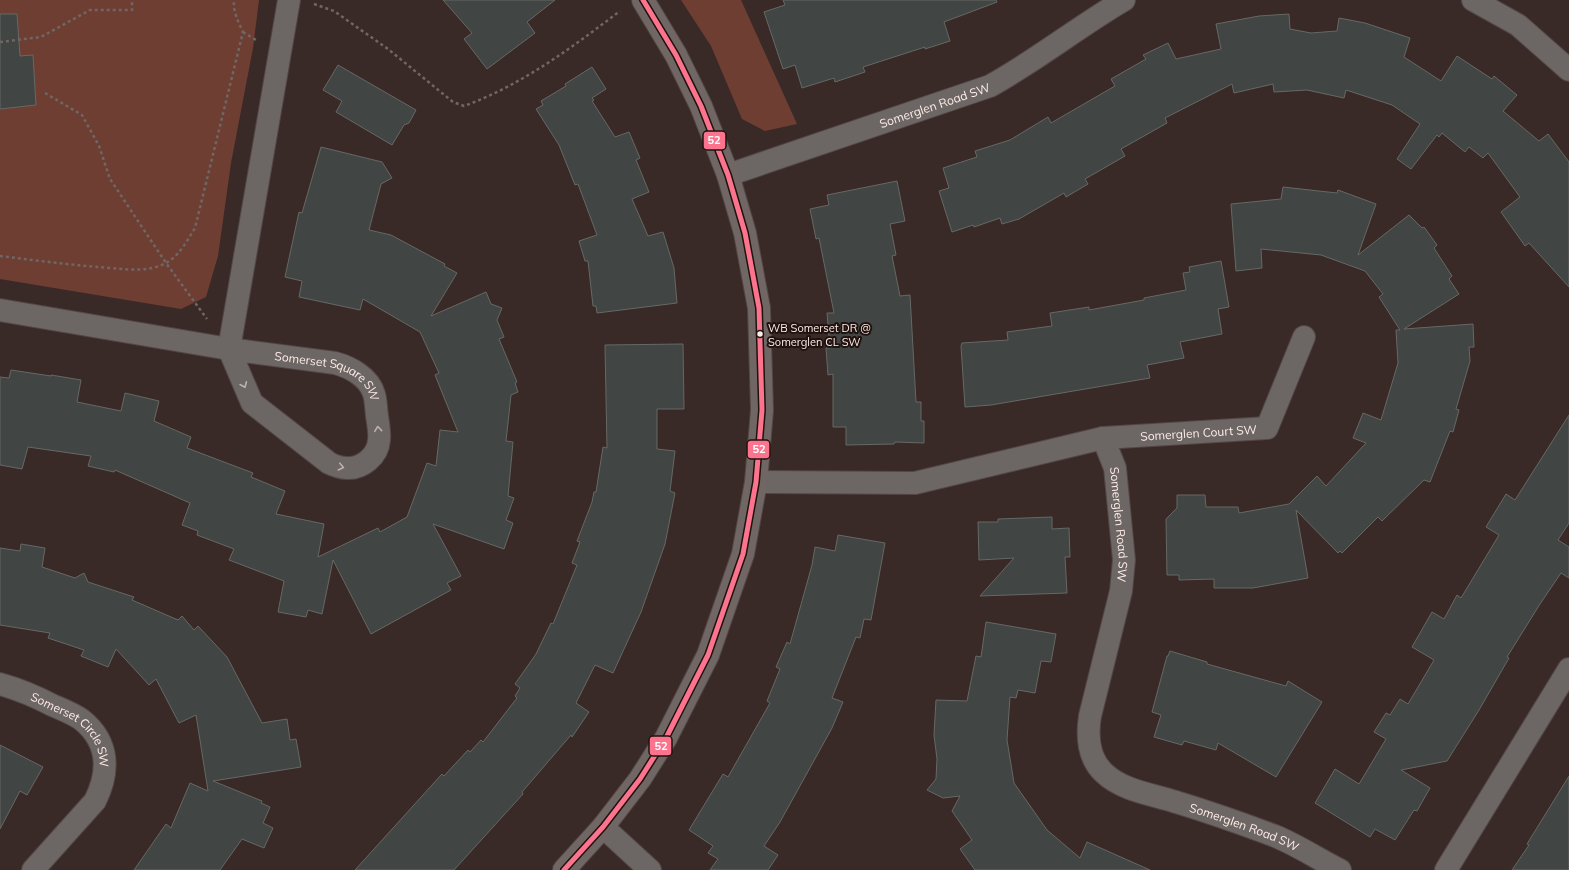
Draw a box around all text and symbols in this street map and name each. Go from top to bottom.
street label: Somerglen Road SW [877,79,992,131]
line badge: 52 [703,131,726,150]
text: 52 [707,133,721,147]
place label: WB Somerset DR @ Somerglen CL SW [768,321,871,349]
marker: WB Somerset DR @ Somerglen CL SW [755,329,765,339]
street label: Somerset Square SW [274,348,383,402]
one-way arrow [240,381,248,388]
street label: Somerglen Court SW [1140,421,1257,443]
one-way arrow [374,426,383,432]
line badge: 52 [747,440,770,459]
text: 52 [752,442,766,456]
one-way arrow [338,462,344,470]
street label: Somerglen Road SW [1107,466,1132,583]
street label: Somerset Circle SW [29,688,113,768]
line badge: 52 [649,736,672,756]
text: 52 [654,739,668,753]
street label: Somerglen Road SW [1188,799,1302,854]

